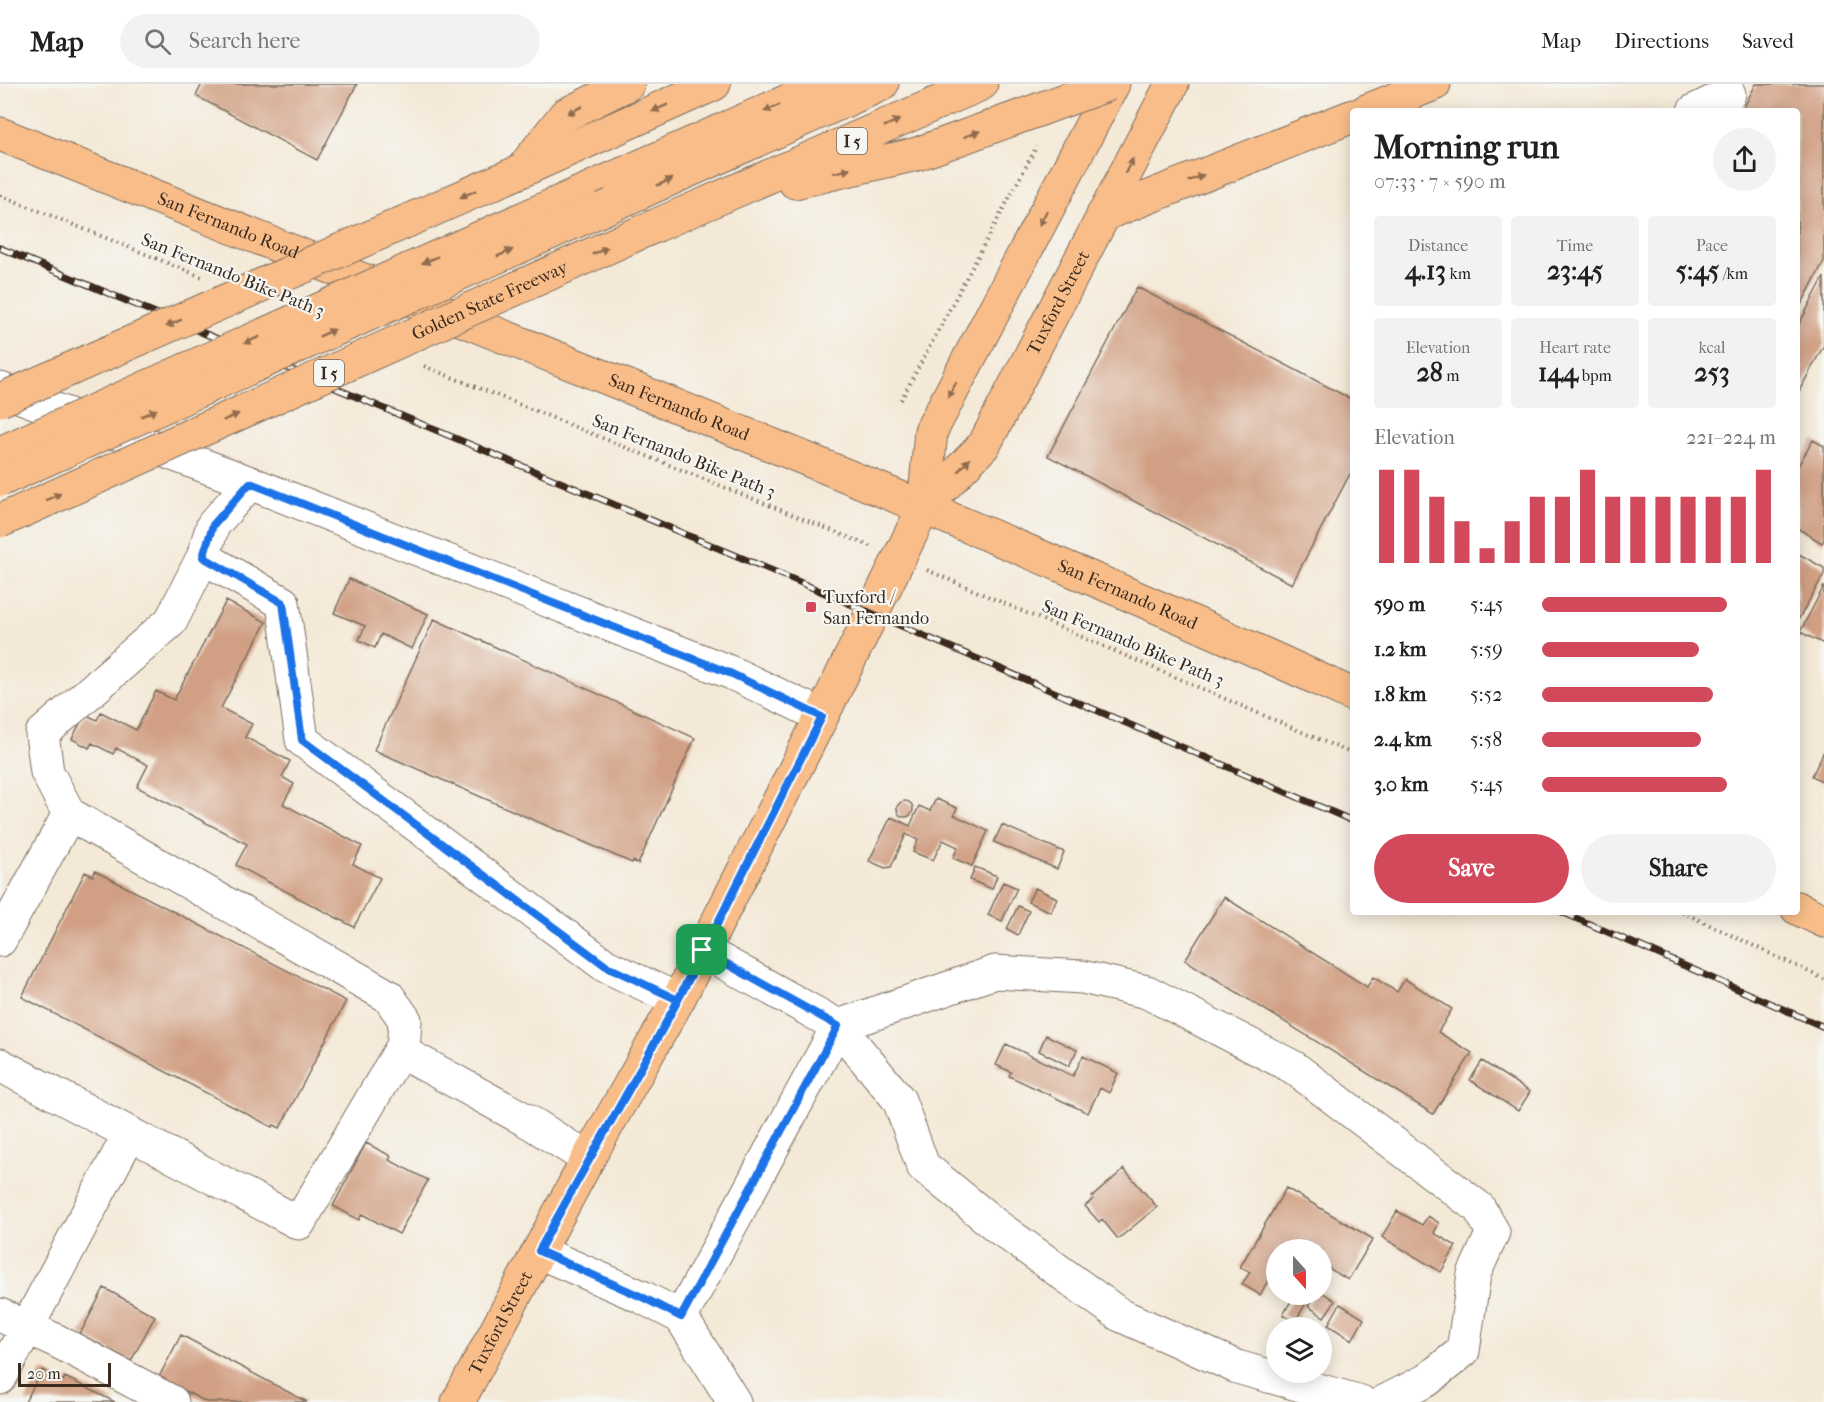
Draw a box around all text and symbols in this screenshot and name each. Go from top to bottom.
search box [120,14,540,68]
text: Map [30,25,84,58]
icon: search [141,25,174,58]
text: Search here [189,28,300,54]
text: Map [1541,29,1581,53]
text: Directions [1614,29,1709,53]
text: Saved [1742,29,1794,53]
one-way arrow [651,103,669,113]
one-way arrow [763,103,781,113]
one-way arrow [567,105,584,114]
one-way arrow [883,119,900,128]
road number: I 5 [837,128,867,154]
text: Morning run [1374,128,1559,167]
button: share [1713,128,1776,191]
one-way arrow [963,129,981,139]
one-way arrow [1123,157,1133,175]
one-way arrow [832,166,851,175]
text: 07:33 · 7 × 590 m [1374,170,1506,193]
one-way arrow [1188,173,1206,183]
one-way arrow [657,177,674,186]
street label: San Fernando Road [154,188,302,264]
one-way arrow [458,189,476,199]
one-way arrow [1038,209,1048,226]
street label: San Fernando Bike Path 3 [138,229,327,322]
text: Distance [1408,236,1468,255]
text: Time [1557,236,1593,255]
text: Pace [1696,236,1728,255]
one-way arrow [592,246,610,256]
street label: Tuxford Street [1023,247,1095,359]
one-way arrow [496,248,514,258]
one-way arrow [421,255,439,265]
text: 4.13 [1405,255,1446,286]
text: 23:45 [1547,255,1603,286]
text: 5:45 [1676,255,1719,286]
street label: Golden State Freeway [409,256,572,345]
text: km [1446,264,1471,283]
text: /km [1719,264,1748,283]
one-way arrow [165,319,183,329]
one-way arrow [319,328,337,338]
one-way arrow [244,335,261,344]
text: Elevation [1406,338,1470,357]
text: Heart rate [1539,338,1611,357]
text: kcal [1699,338,1725,357]
text: 28 [1416,357,1443,388]
text: 144 [1538,357,1578,388]
text: 253 [1694,357,1730,388]
road number: I 5 [314,360,344,386]
text: m [1443,366,1460,385]
text: bpm [1578,366,1612,385]
street label: San Fernando Road [605,370,753,446]
one-way arrow [947,382,957,399]
one-way arrow [141,408,159,418]
street label: San Fernando Bike Path 3 [589,410,778,503]
one-way arrow [223,413,240,422]
text: Elevation [1374,426,1455,449]
text: 221–224 m [1686,426,1776,449]
one-way arrow [957,458,971,472]
one-way arrow [45,493,62,502]
street label: San Fernando Road [1054,555,1201,634]
place label: Tuxford / San Fernando [823,587,929,629]
text: 590 m [1374,593,1425,616]
text: 5:45 [1470,593,1503,616]
street label: San Fernando Bike Path 3 [1039,596,1227,691]
marker: Tuxford / San Fernando [804,600,818,614]
text: 1.2 km [1374,638,1427,661]
text: 5:59 [1470,638,1503,661]
text: 1.8 km [1374,683,1426,706]
text: 5:52 [1470,683,1502,706]
text: 2.4 km [1374,728,1432,751]
text: 5:58 [1470,728,1502,751]
text: 3.0 km [1374,773,1428,796]
text: 5:45 [1470,773,1503,796]
button: Save [1374,834,1569,903]
button: Share [1581,834,1776,903]
pin [676,924,727,975]
icon: arrive [685,933,718,966]
north arrow [1266,1239,1332,1305]
map controls [1266,1239,1332,1383]
street label: Tuxford Street [465,1267,537,1378]
button: layers [1266,1317,1332,1383]
scale bar [18,1360,111,1388]
text: 20 m [27,1364,61,1383]

